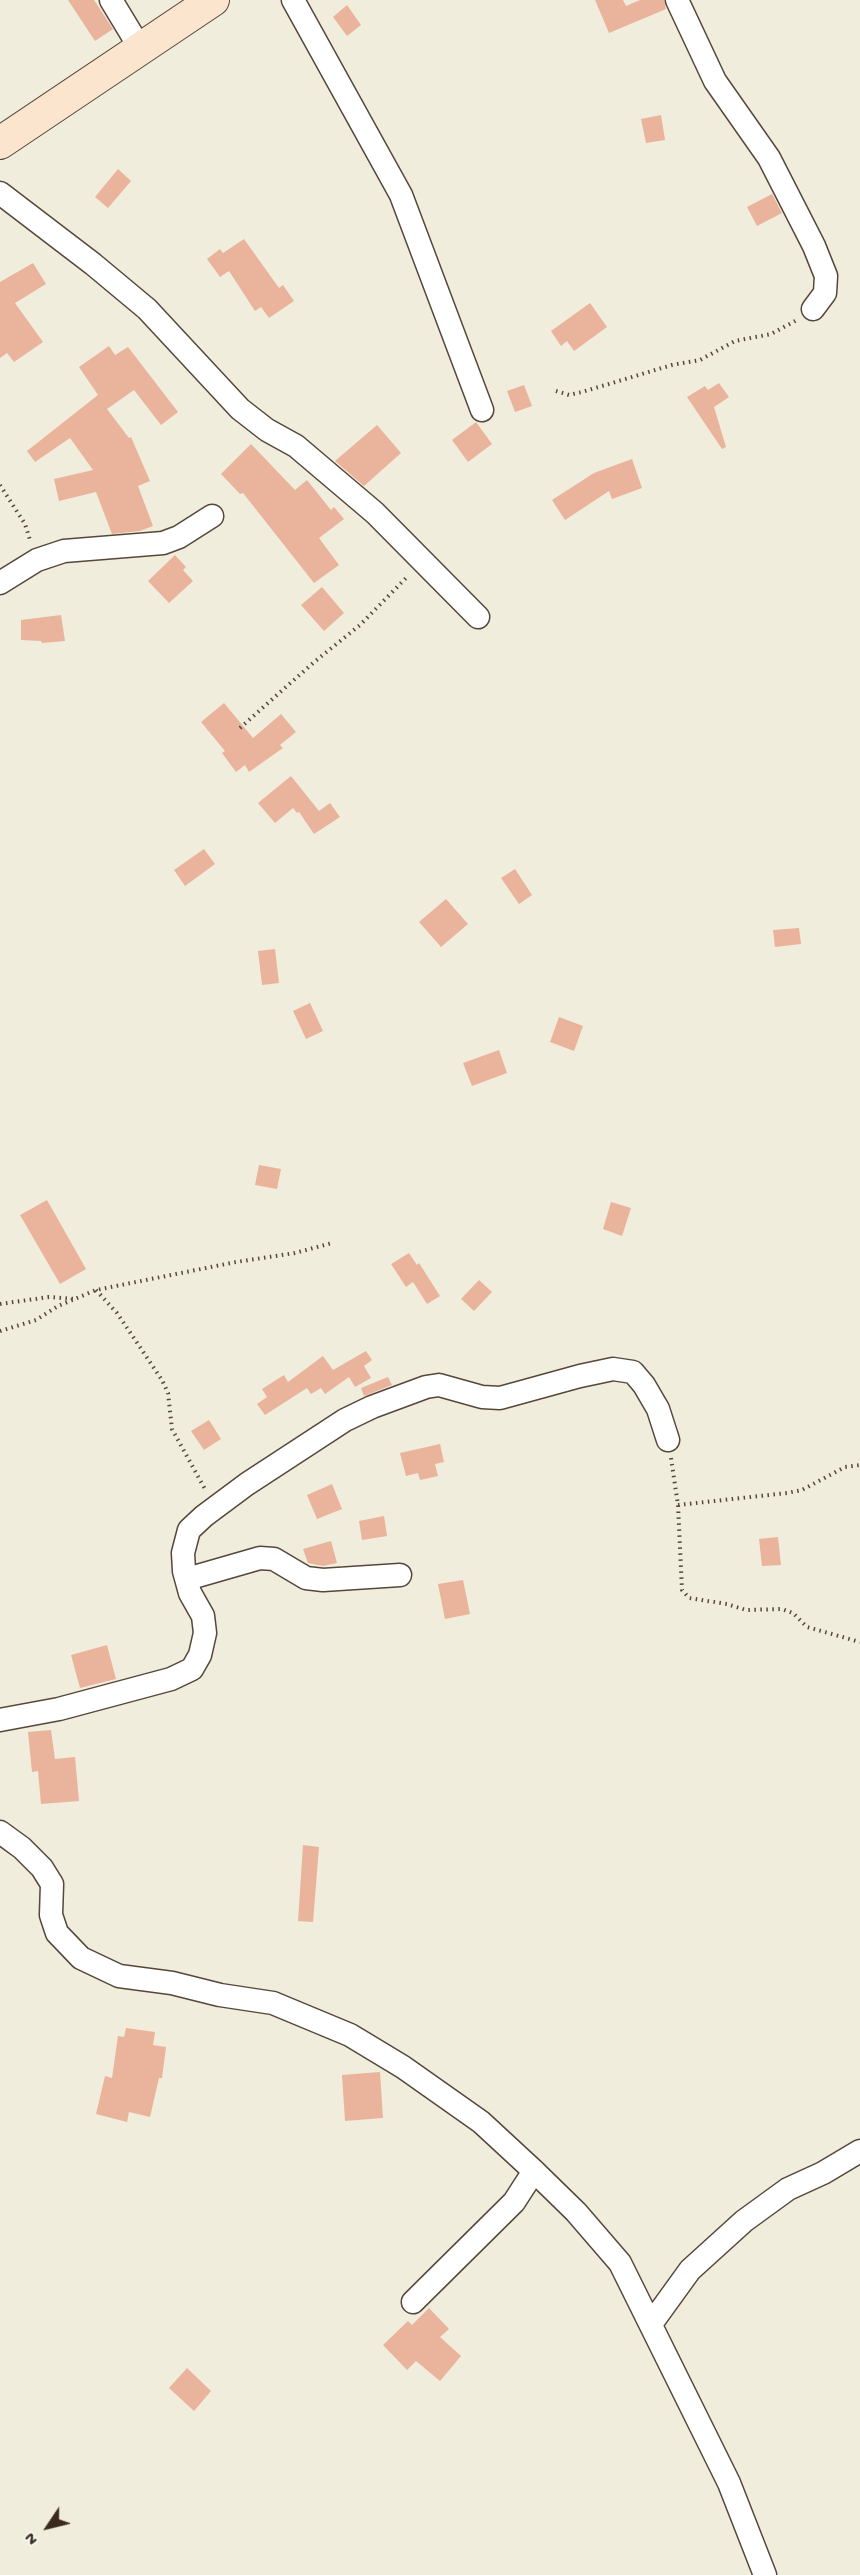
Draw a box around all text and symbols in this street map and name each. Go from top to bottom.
north arrow [18,2497,78,2557]
text: N [22,2528,44,2547]

